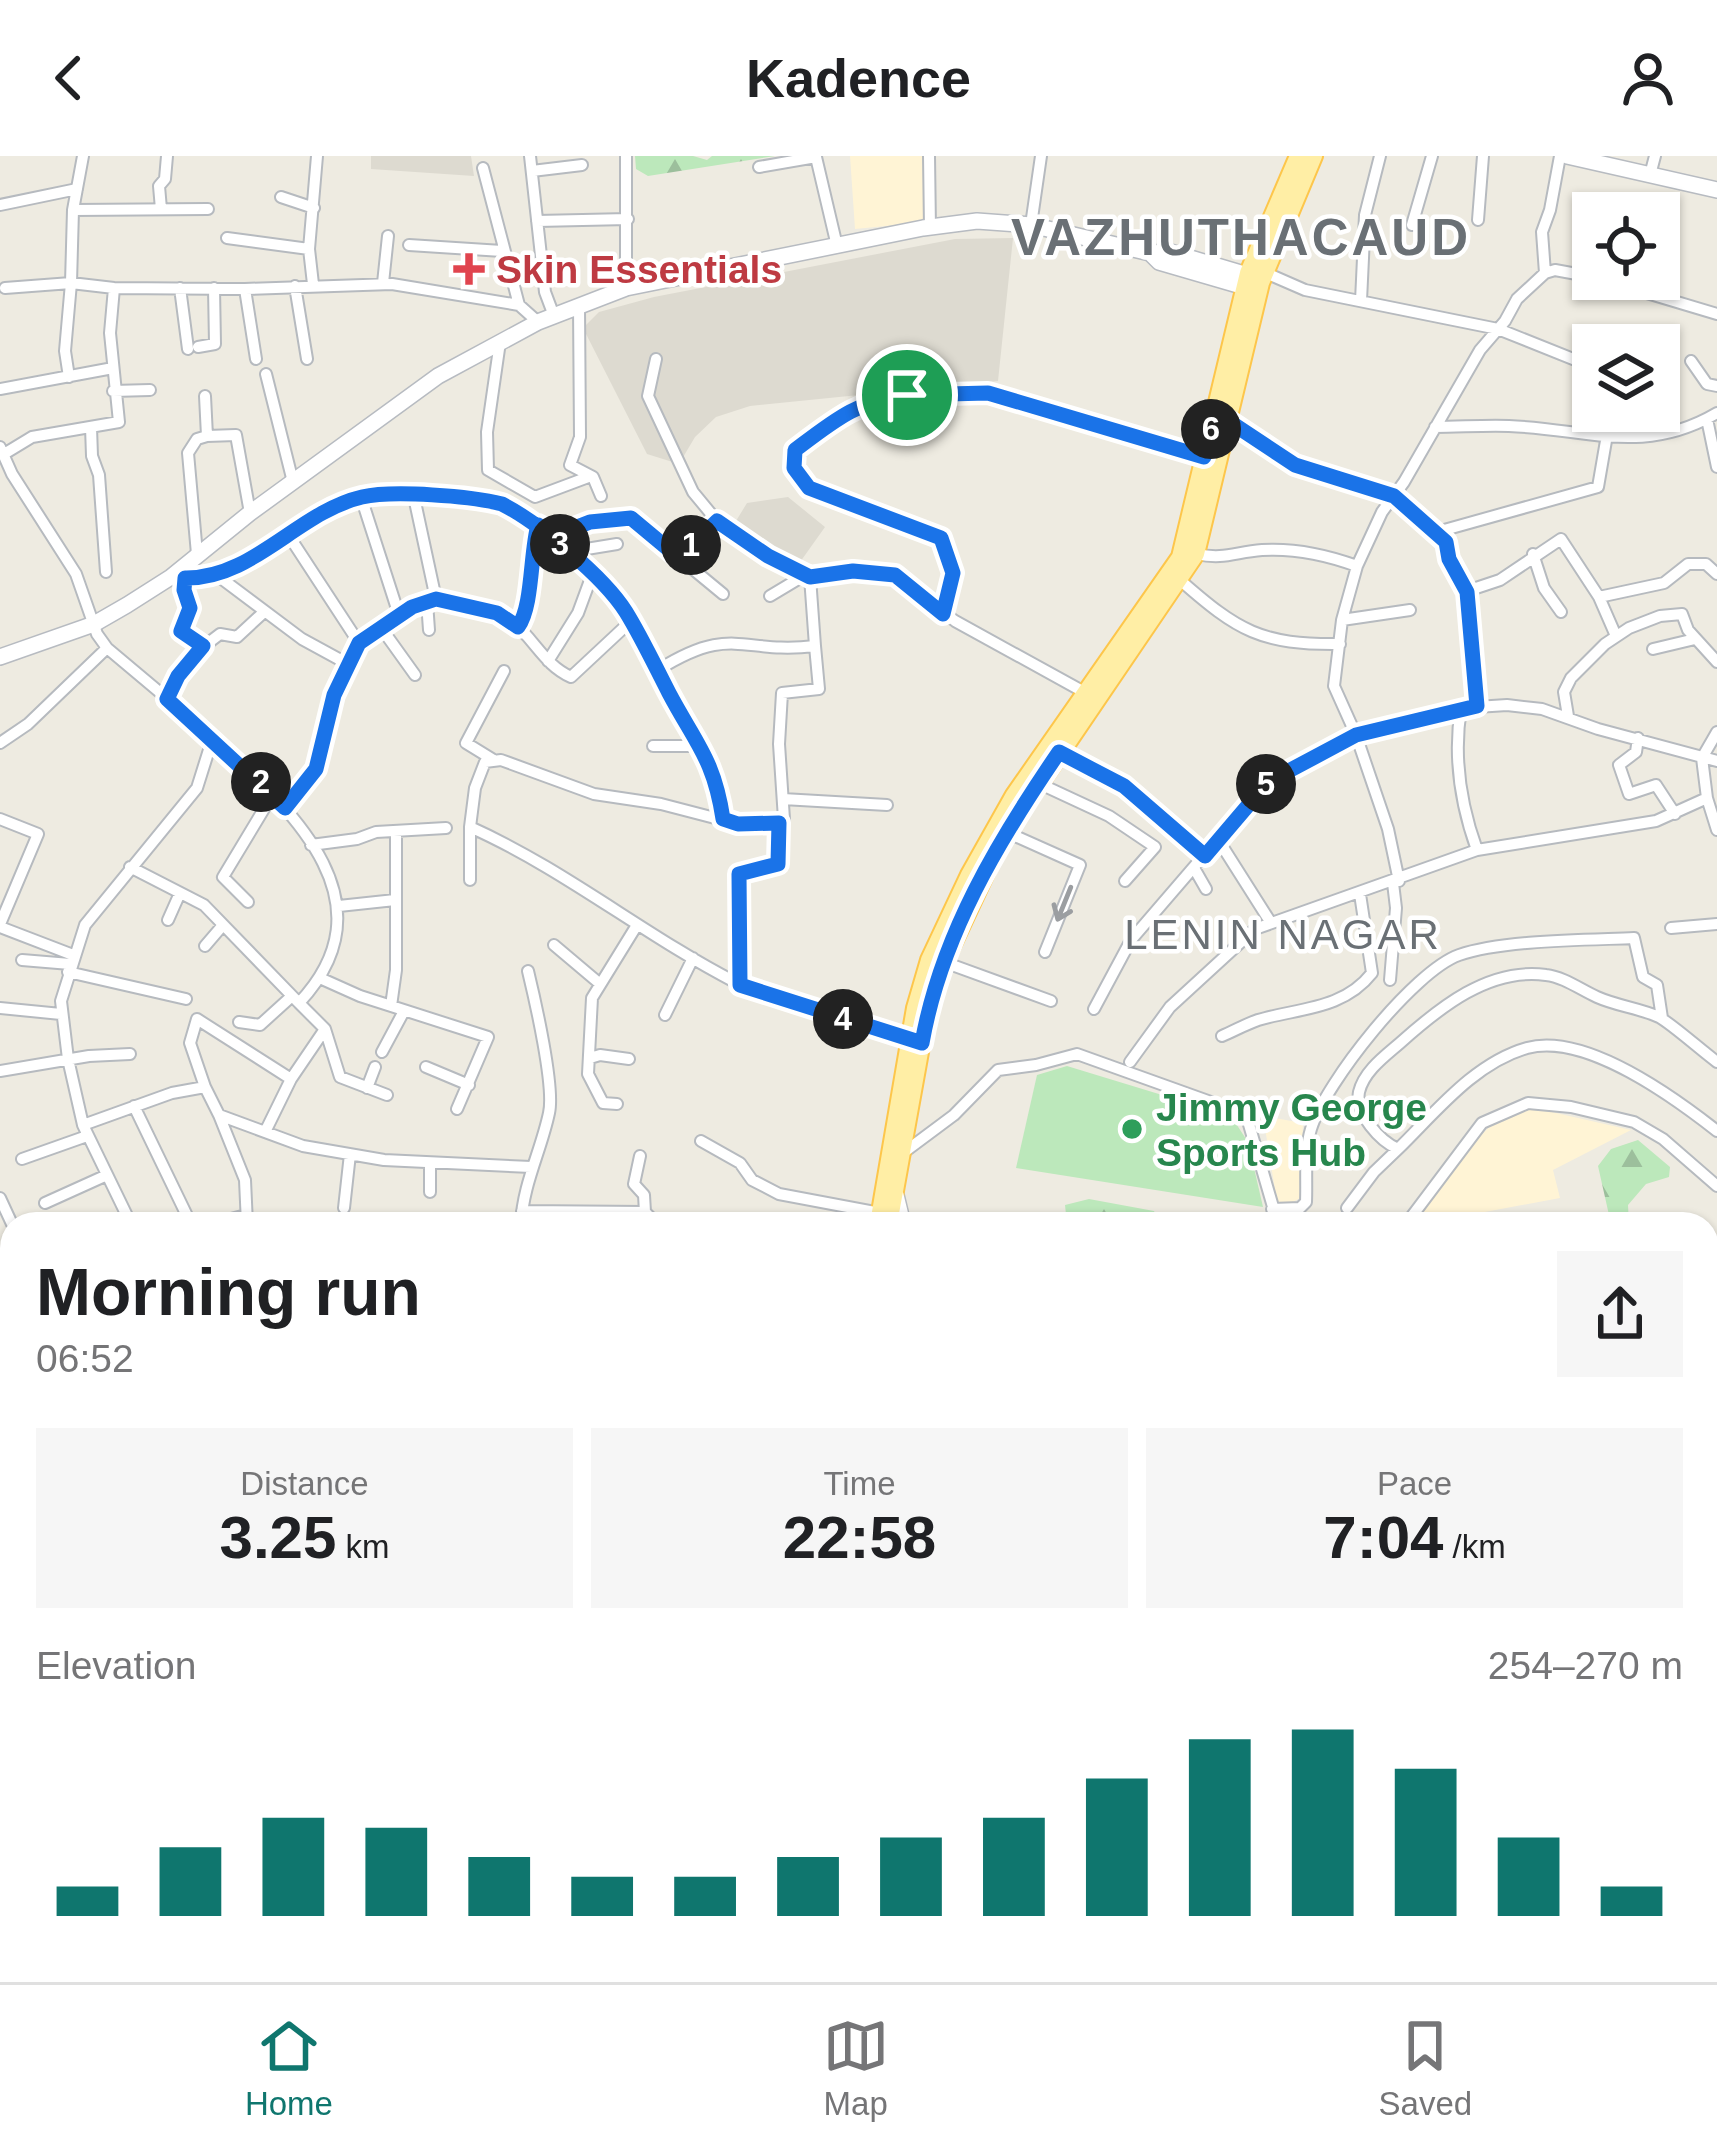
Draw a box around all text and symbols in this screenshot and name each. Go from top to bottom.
icon: back [36,45,102,111]
icon: person [1615,45,1681,111]
text: Kadence [746,48,971,108]
map controls [1572,192,1680,432]
button: locate [1572,192,1680,300]
district label: VAZHUTHACAUD [1011,209,1471,266]
place label: Skin Essentials [496,248,782,291]
marker: Skin Essentials [453,253,485,285]
button: layers [1572,324,1680,432]
pin [856,344,958,446]
icon: arrive [874,362,940,428]
pin: 6 [1181,399,1241,459]
text: 6 [1202,410,1220,447]
pin: 3 [530,514,590,574]
pin: 1 [661,515,721,575]
text: 3 [551,525,569,562]
text: 1 [682,526,700,563]
pin: 2 [231,752,291,812]
pin: 5 [1236,754,1296,814]
text: 2 [252,763,270,800]
text: 5 [1257,765,1275,802]
one-way arrow [1052,885,1073,922]
district label: LENIN NAGAR [1124,911,1442,958]
pin: 4 [813,989,873,1049]
text: 4 [834,1000,852,1037]
place label: Jimmy George Sports Hub [1156,1086,1427,1174]
marker: Jimmy George Sports Hub [1119,1116,1145,1142]
button: share [1557,1251,1683,1377]
text: Morning run [36,1255,421,1329]
text: 06:52 [36,1337,134,1380]
text: Distance [240,1465,369,1502]
text: Time [823,1465,896,1502]
text: Pace [1377,1465,1452,1502]
text: 3.25 [220,1504,336,1571]
text: 22:58 [783,1504,936,1571]
text: 7:04 [1323,1504,1443,1571]
text: km [336,1528,389,1565]
text: /km [1443,1528,1506,1565]
text: Elevation [36,1644,196,1687]
text: 254–270 m [1488,1644,1683,1687]
tab: Home [245,2013,333,2123]
tab: Map [823,2013,889,2123]
tab: Saved [1379,2013,1472,2123]

